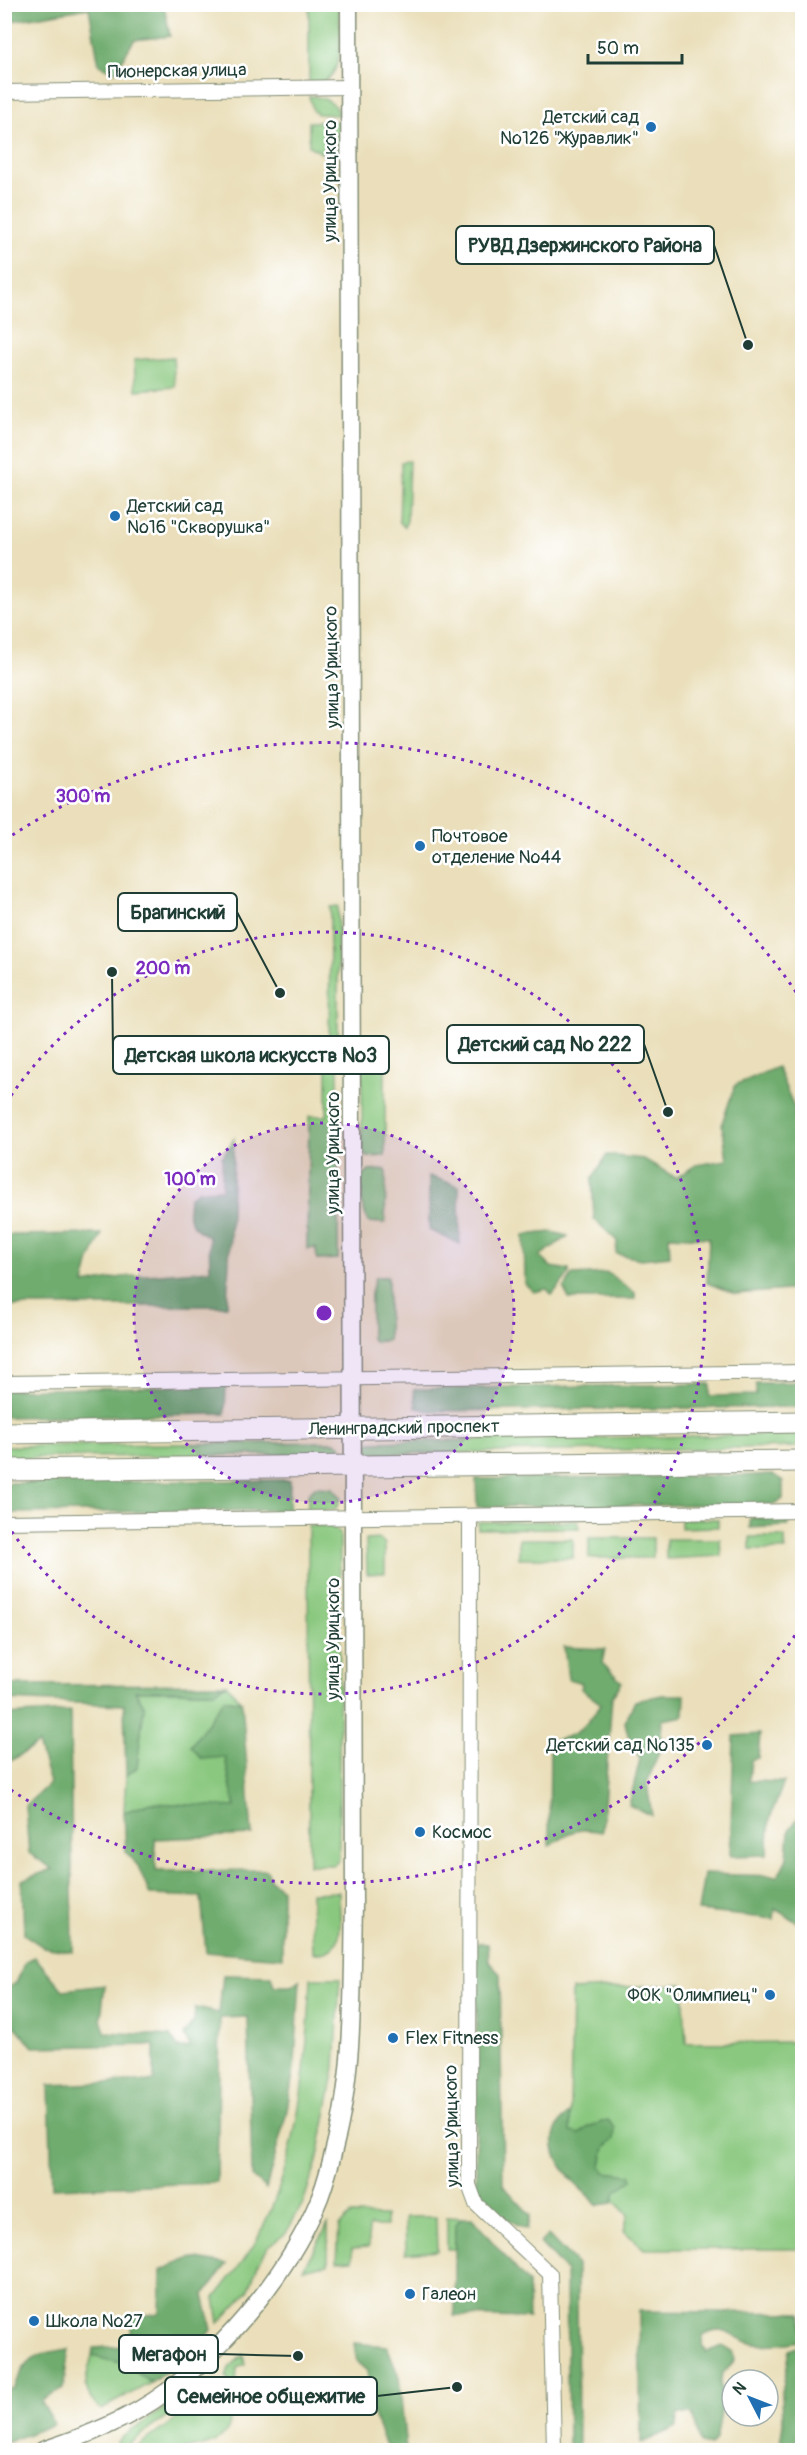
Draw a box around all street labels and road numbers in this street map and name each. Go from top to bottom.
street label: Пионерская улица [107,58,247,84]
street label: улица Урицкого [319,120,342,243]
street label: улица Урицкого [319,605,345,729]
street label: улица Урицкого [322,1092,345,1215]
street label: Ленинградский проспект [307,1415,500,1441]
street label: улица Урицкого [322,1578,345,1701]
street label: улица Урицкого [439,2064,465,2188]

